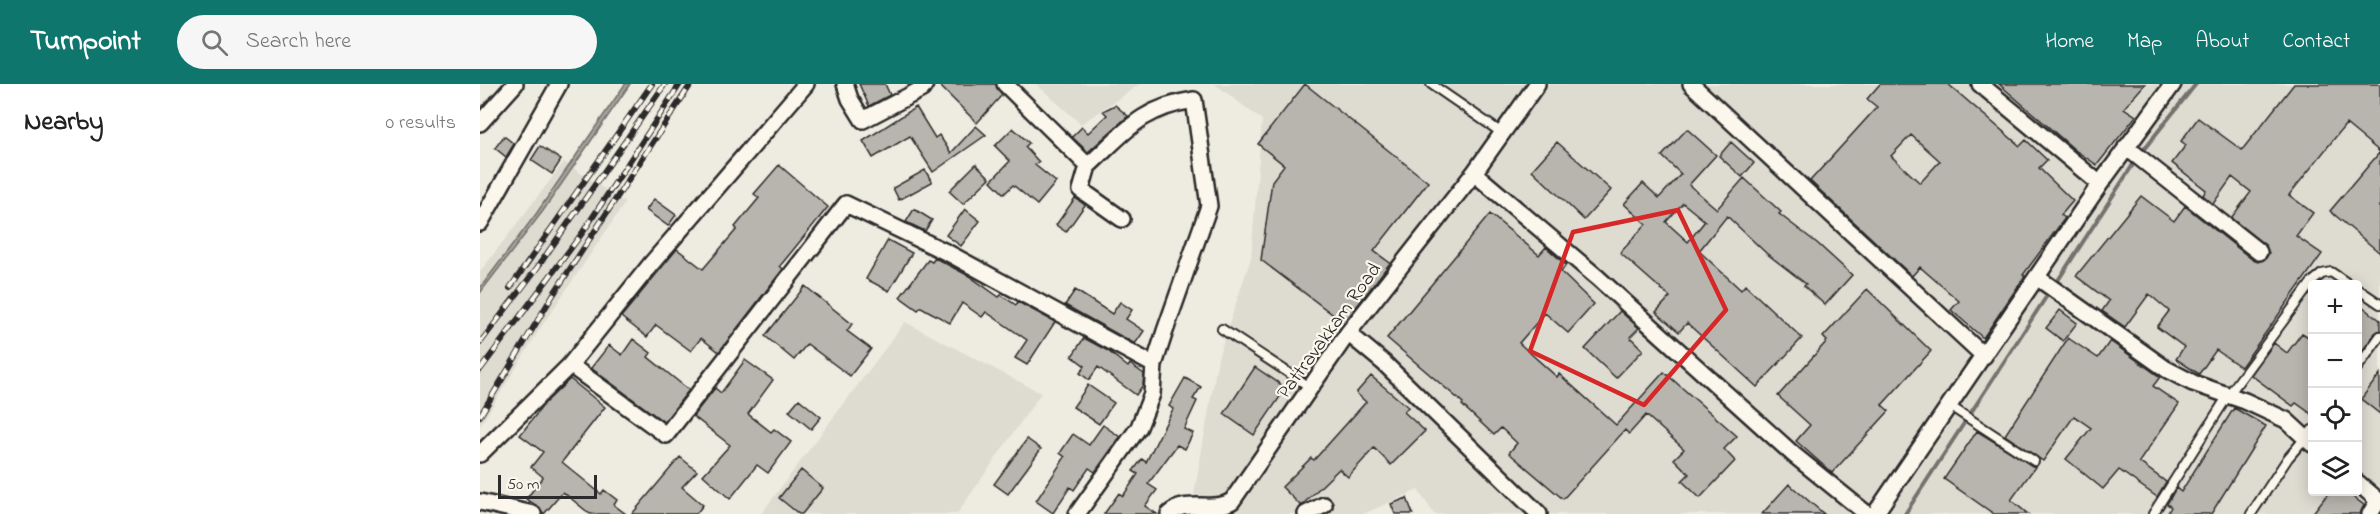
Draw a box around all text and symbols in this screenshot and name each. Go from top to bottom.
search box [177,15,597,69]
text: Turnpoint [30,22,141,63]
icon: search [198,26,231,59]
text: Search here [246,26,351,58]
text: Home [2045,27,2094,57]
text: Map [2127,27,2162,57]
text: About [2195,27,2249,57]
text: Contact [2282,27,2350,57]
text: Nearby [24,104,103,142]
text: 0 results [385,109,456,138]
street label: Pattravakkam Road [1271,257,1390,406]
map controls [2308,280,2362,496]
button: + [2308,280,2362,334]
button: − [2308,334,2362,388]
button: locate [2308,388,2362,442]
button: layers [2308,442,2362,496]
scale bar [498,472,597,500]
text: 50 m [507,473,539,497]

